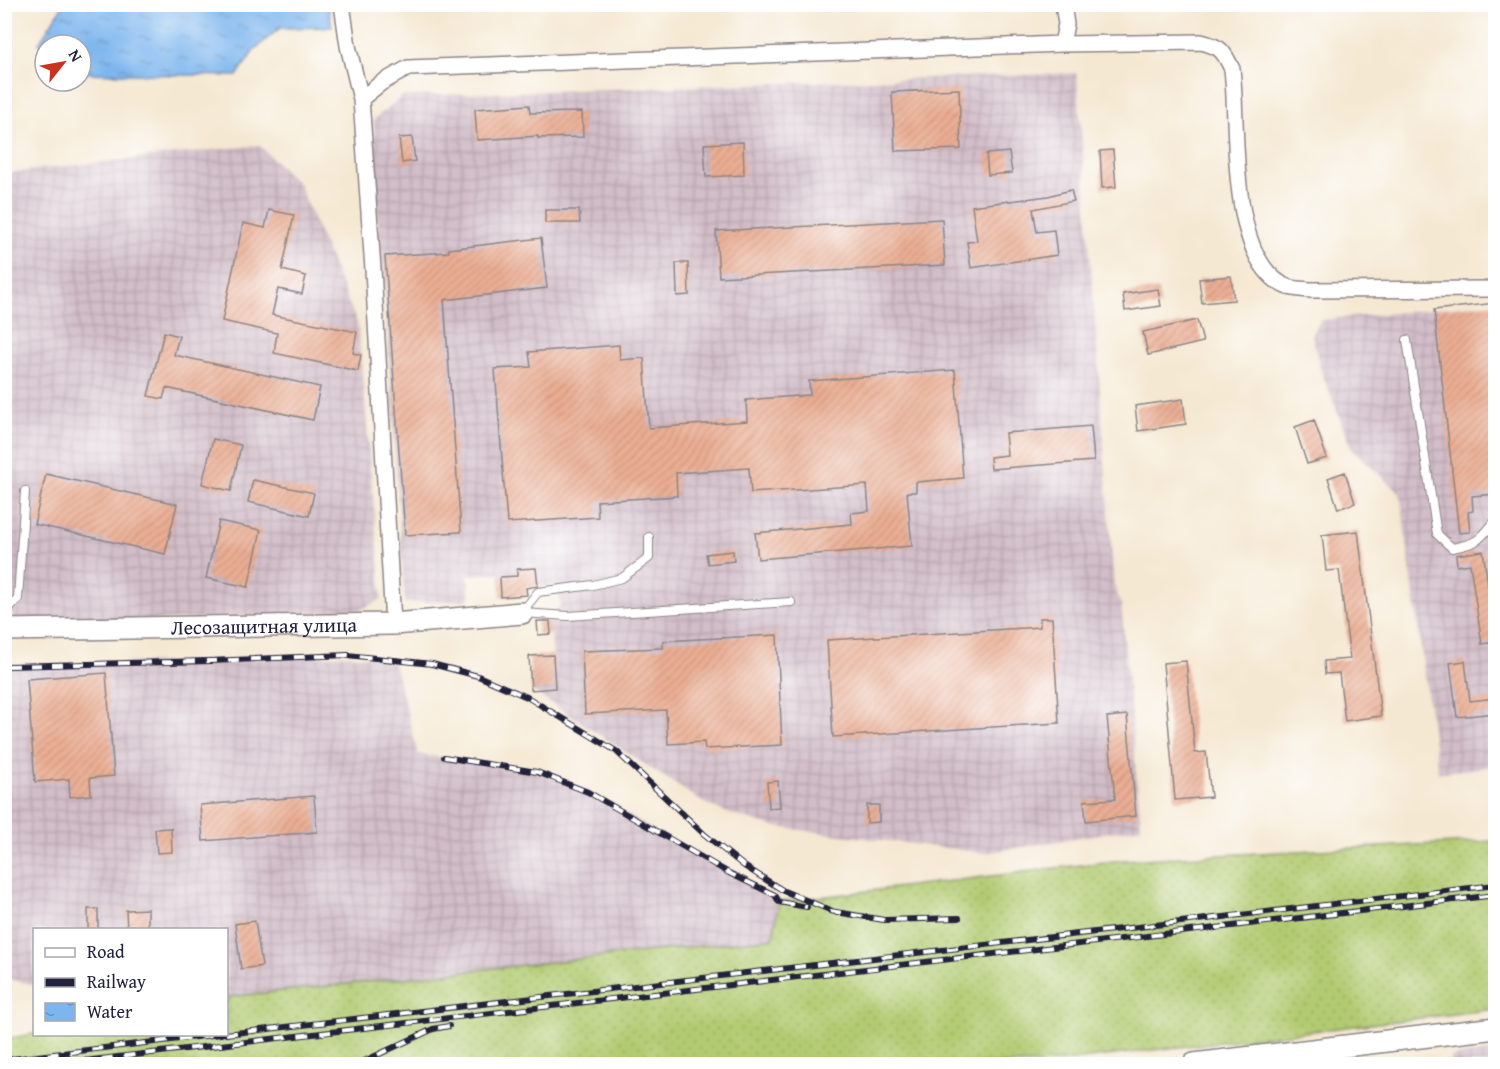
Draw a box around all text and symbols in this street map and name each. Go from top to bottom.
north arrow [33,33,93,93]
text: N [63,45,89,66]
street label: Лесозащитная улица [171,610,358,641]
legend [33,928,228,1036]
text: Road [87,938,125,965]
text: Railway [87,968,146,995]
text: Water [87,998,133,1025]

